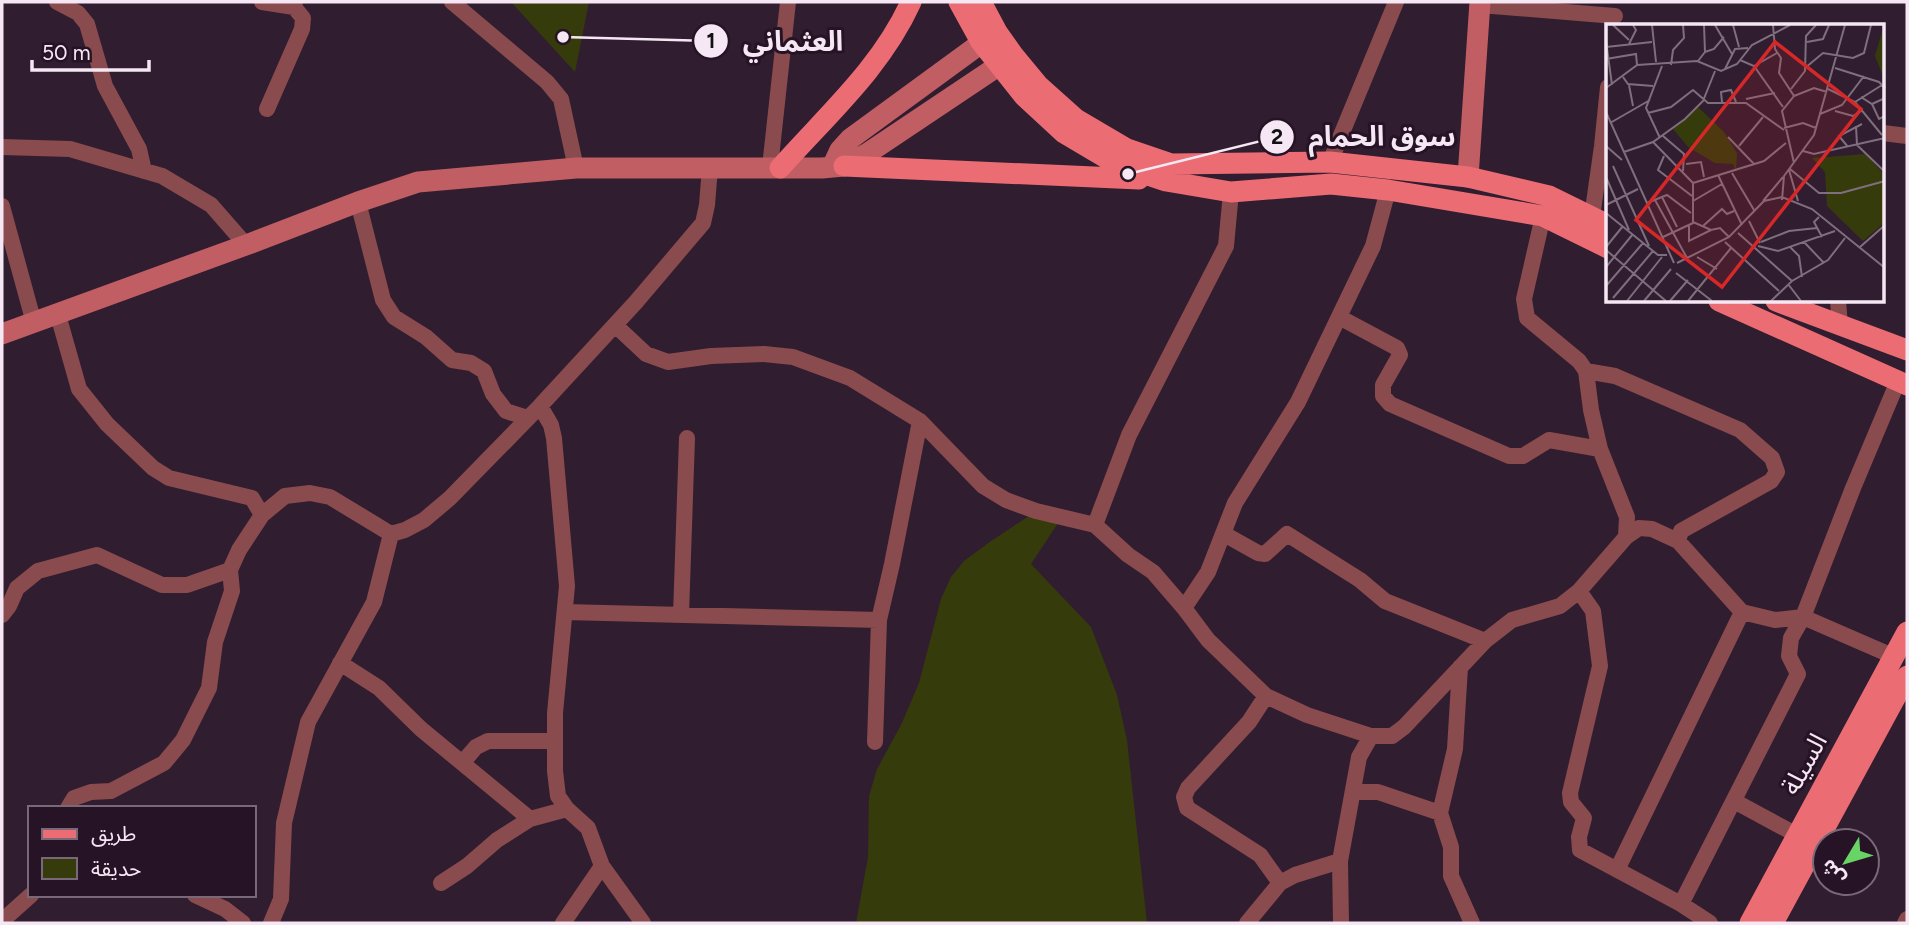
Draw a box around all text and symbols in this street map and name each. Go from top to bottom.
callout: العثماني [694,17,857,66]
text: العثماني [743,24,843,63]
inset map [1606,24,1884,303]
scale bar [32,28,149,72]
text: 1 [707,28,715,53]
text: 50 m [42,40,91,65]
callout: سوق الحمام [1260,112,1470,161]
text: سوق الحمام [1308,119,1456,158]
text: 2 [1271,124,1283,149]
street label: السيلة [1774,728,1834,800]
legend [28,806,256,897]
text: طريق [91,821,136,847]
north arrow [1811,827,1881,897]
text: ش [1816,855,1850,889]
text: حديقة [91,856,141,881]

